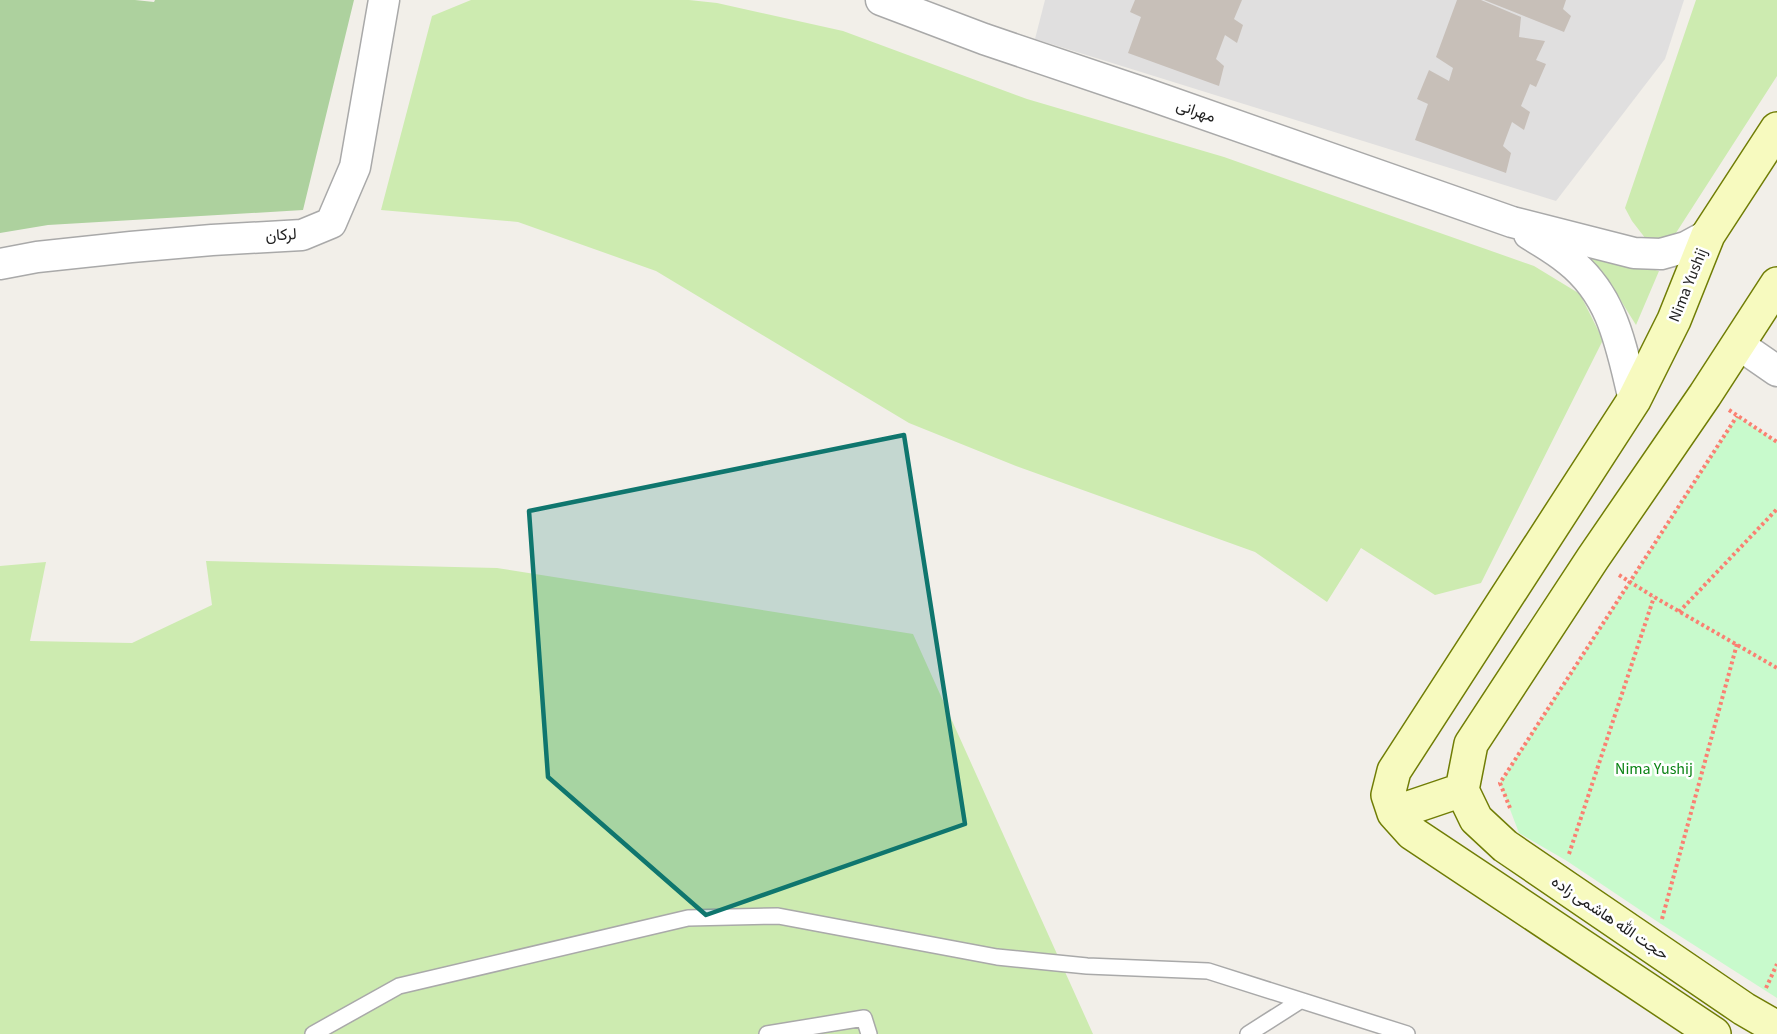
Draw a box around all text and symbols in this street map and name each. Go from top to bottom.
street label: مهرانی [1173,94,1219,128]
street label: لرکان [265,223,297,247]
street label: Nima Yushij [1663,245,1713,325]
park label: Nima Yushij [1615,758,1693,780]
street label: حجت الله هاشمی زاده [1547,871,1673,966]

